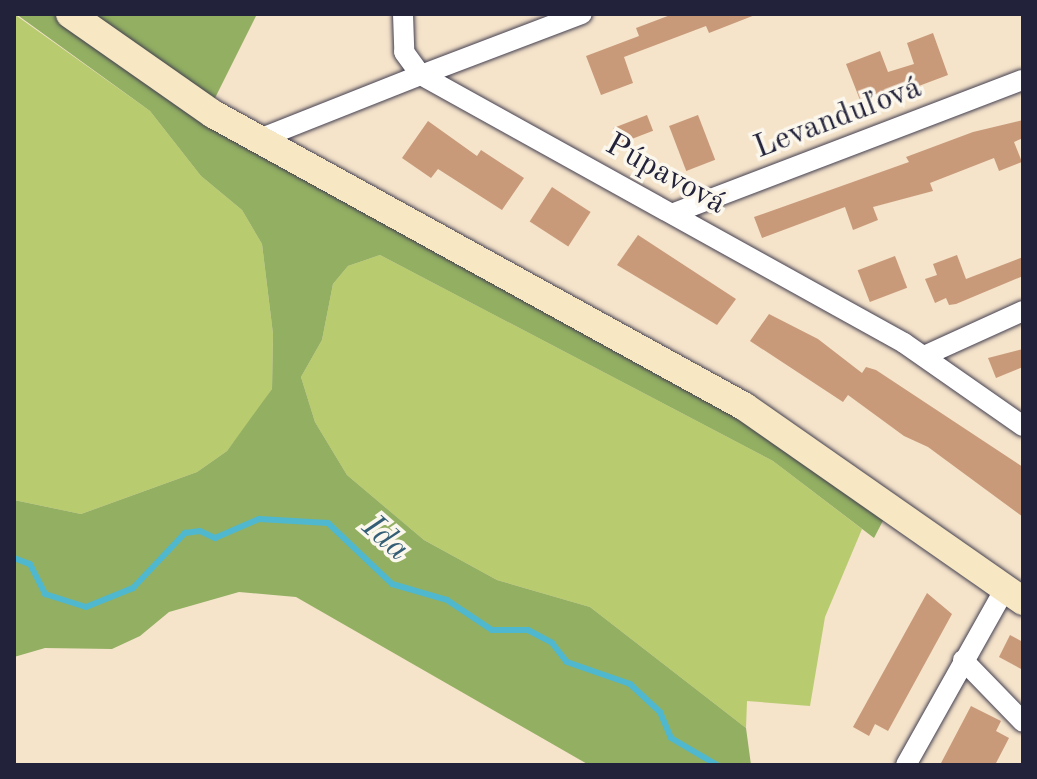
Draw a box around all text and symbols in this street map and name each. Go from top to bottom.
street label: Levanduľová [749,70,927,168]
street label: Púpavová [598,126,732,224]
water label: Ida [353,507,417,571]

